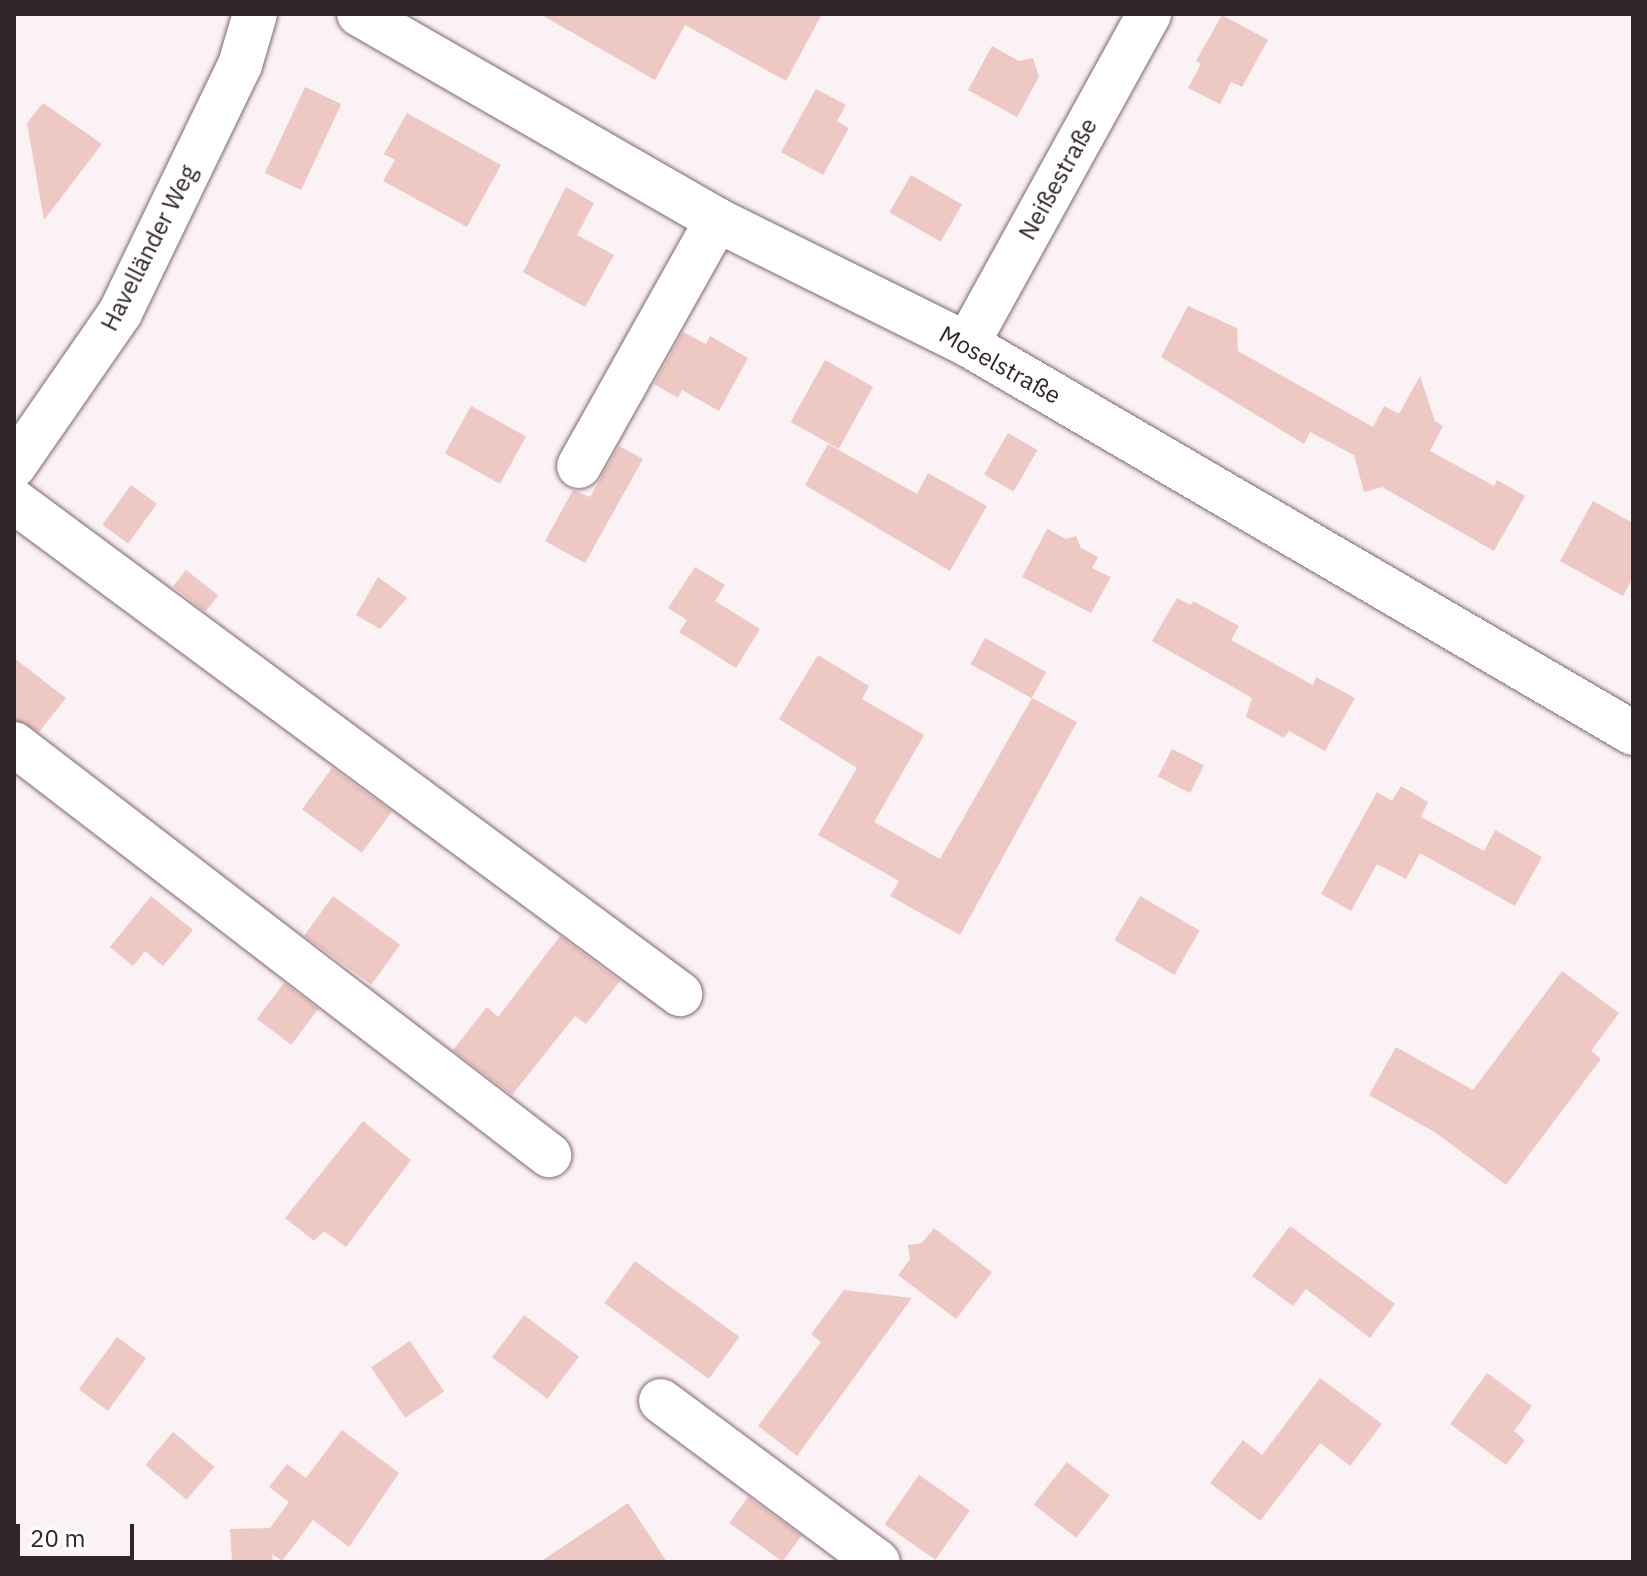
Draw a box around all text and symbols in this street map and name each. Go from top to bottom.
street label: Neißestraße [1013,113,1103,245]
street label: Havelländer Weg [95,160,203,336]
street label: Moselstraße [934,320,1066,410]
scale bar [20,1508,138,1558]
text: 20 m [30,1522,85,1554]

